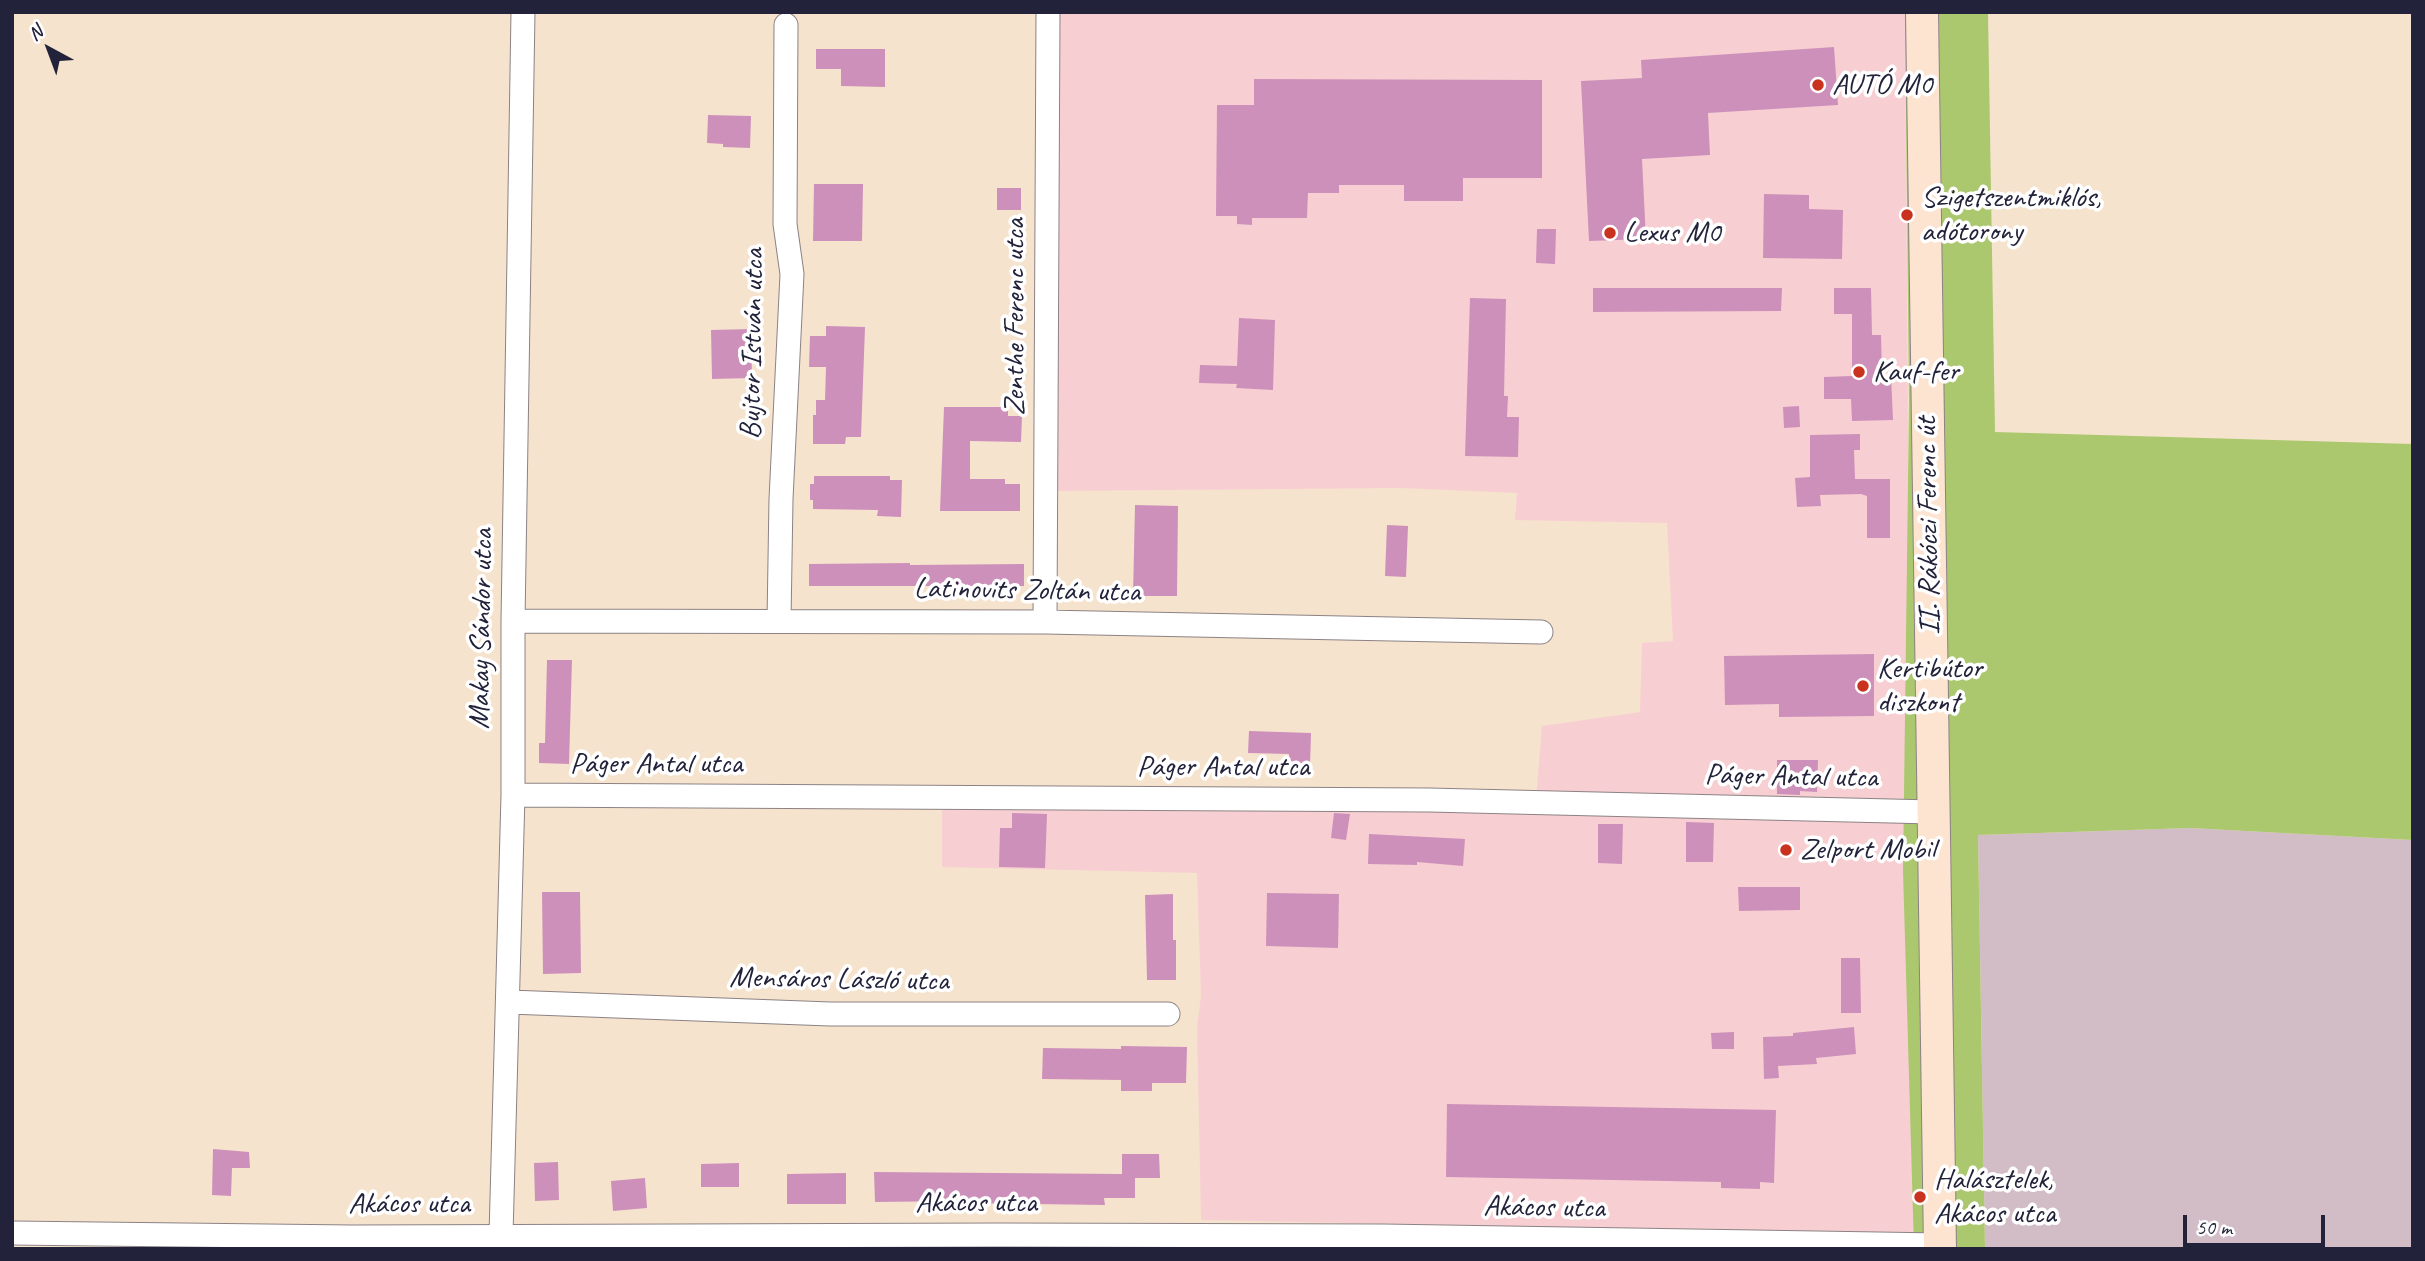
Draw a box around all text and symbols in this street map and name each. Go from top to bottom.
north arrow [14,14,84,84]
text: N [23,20,48,46]
place label: AUTÓ M0 [1832,67,1932,103]
marker: AUTÓ M0 [1810,77,1826,93]
place label: Szigetszentmiklós, adótorony [1921,180,2101,250]
marker: Szigetszentmiklós, adótorony [1899,207,1915,223]
place label: Lexus M0 [1624,215,1721,251]
street label: Zenthe Ferenc utca [997,218,1033,416]
marker: Lexus M0 [1602,225,1618,241]
street label: Bujtor István utca [733,248,773,440]
place label: Kauf-fer [1873,354,1959,390]
marker: Kauf-fer [1851,364,1867,380]
street label: II. Rákóczi Ferenc út [1909,417,1949,635]
street label: Makay Sándor utca [462,529,502,729]
street label: Latinovits Zoltán utca [914,571,1140,611]
place label: Kertibútor diszkont [1877,651,1982,722]
marker: Kertibútor diszkont [1855,678,1871,694]
street label: Páger Antal utca [570,746,742,782]
street label: Páger Antal utca [1137,749,1309,785]
street label: Páger Antal utca [1704,757,1878,797]
place label: Zelport Mobil [1800,832,1935,868]
marker: Zelport Mobil [1778,842,1794,858]
street label: Mensáros László utca [729,960,949,1000]
place label: Halásztelek, Akácos utca [1934,1162,2055,1232]
street label: Akácos utca [915,1185,1037,1221]
street label: Akácos utca [348,1186,470,1222]
street label: Akácos utca [1483,1189,1605,1227]
marker: Halásztelek, Akácos utca [1912,1189,1928,1205]
scale bar [2187,1202,2329,1246]
text: 50 m [2196,1214,2232,1240]

